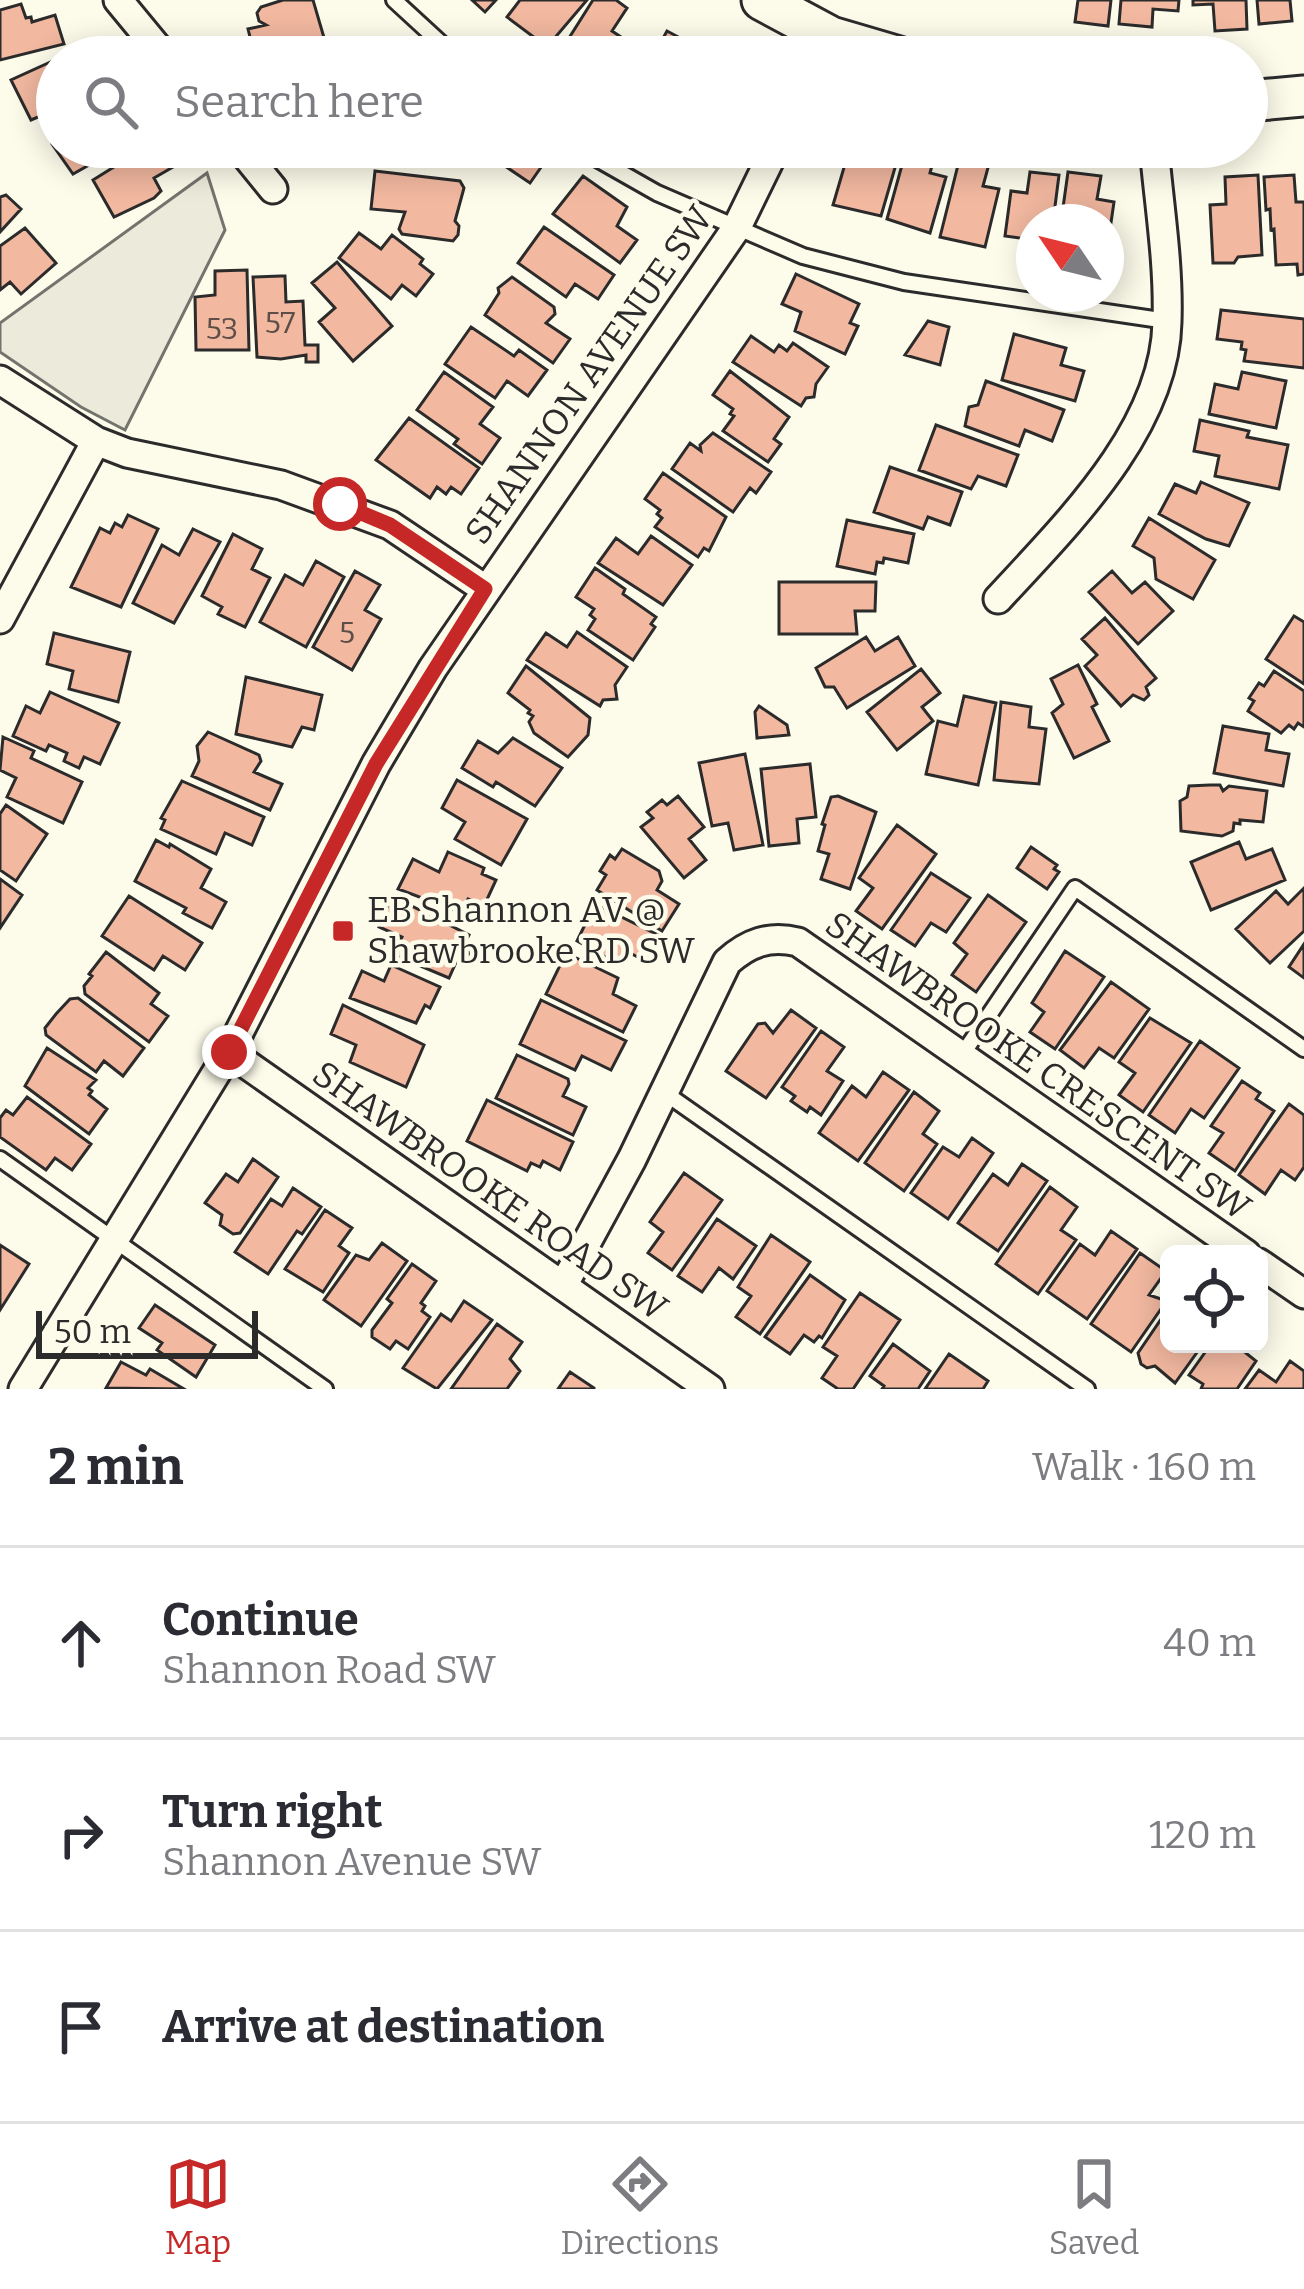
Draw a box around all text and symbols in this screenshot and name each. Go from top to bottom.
search box [36,36,1268,168]
icon: search [78,69,144,135]
text: Search here [174,75,424,129]
street label: SHANNON AVENUE SW [456,197,722,552]
north arrow [1016,204,1124,312]
house number: 57 [265,305,295,341]
house number: 53 [206,311,238,347]
route start [313,477,367,531]
house number: 5 [339,615,355,651]
place label: EB Shannon AV @ Shawbrooke RD SW [367,888,695,973]
street label: SHAWBROOKE CRESCENT SW [817,902,1259,1230]
marker: EB Shannon AV @ Shawbrooke RD SW [330,918,356,944]
route end [202,1025,256,1079]
street label: SHAWBROOKE ROAD SW [304,1052,676,1330]
map controls [1160,1245,1268,1353]
button: locate [1160,1245,1268,1353]
scale bar [36,1305,258,1358]
text: 50 m [54,1312,131,1352]
text: 2 min [48,1436,184,1498]
text: Walk · 160 m [1032,1444,1256,1490]
text: Continue [162,1593,359,1647]
icon: ahead [48,1610,114,1676]
text: 40 m [1163,1620,1256,1666]
text: Shannon Road SW [162,1647,496,1693]
text: Turn right [162,1785,382,1839]
icon: right [48,1802,114,1868]
text: 120 m [1149,1812,1256,1858]
text: Shannon Avenue SW [162,1839,541,1885]
icon: arrive [48,1994,114,2060]
text: Arrive at destination [162,2000,604,2054]
tab: Map [165,2151,231,2263]
tab: Directions [561,2151,719,2263]
tab: Saved [1049,2151,1139,2263]

